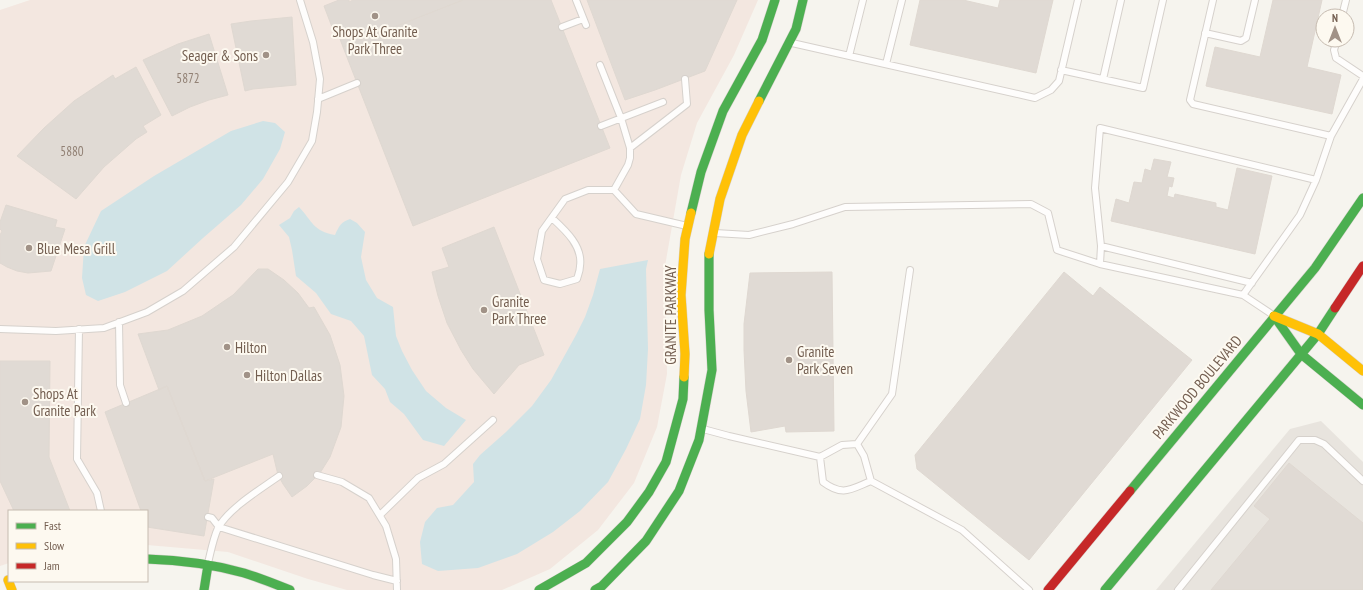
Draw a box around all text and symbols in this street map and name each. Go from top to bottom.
north arrow [1315,8,1355,48]
marker: Shops At Granite Park Three [370,11,380,21]
text: N [1332,11,1338,25]
place label: Shops At Granite Park Three [332,22,418,58]
place label: Seager & Sons [182,46,258,65]
marker: Seager & Sons [261,50,271,60]
house number: 5872 [176,70,200,87]
house number: 5880 [60,143,84,160]
place label: Blue Mesa Grill [37,239,116,258]
marker: Blue Mesa Grill [24,243,34,253]
street label: GRANITE PARKWAY [661,265,680,365]
place label: Granite Park Three [492,292,546,328]
marker: Granite Park Three [479,305,489,315]
street label: PARKWOOD BOULEVARD [1148,331,1246,443]
place label: Hilton [235,338,267,357]
marker: Hilton [222,342,232,352]
place label: Granite Park Seven [797,342,853,378]
marker: Granite Park Seven [784,355,794,365]
place label: Hilton Dallas [255,366,322,385]
marker: Hilton Dallas [242,370,252,380]
place label: Shops At Granite Park [33,384,96,420]
marker: Shops At Granite Park [20,397,30,407]
legend [8,510,148,582]
text: Fast [44,518,62,533]
text: Slow [44,538,65,553]
text: Jam [43,558,60,573]

